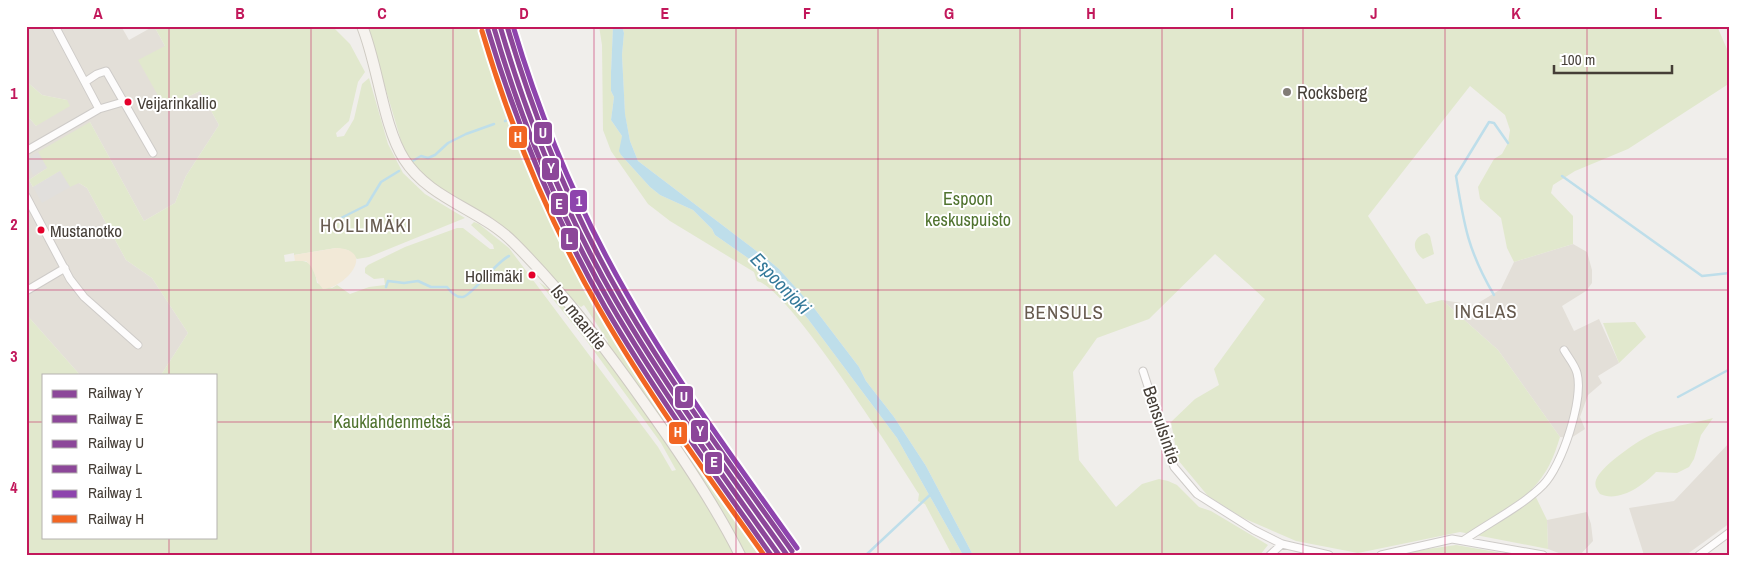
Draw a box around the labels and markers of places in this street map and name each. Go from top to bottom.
place label: Rocksberg [1297,80,1368,105]
marker: Rocksberg [1281,86,1293,98]
place label: Veijarinkallio [137,91,217,114]
marker: Veijarinkallio [123,97,133,107]
place label: Mustanotko [50,219,122,242]
marker: Mustanotko [36,225,46,235]
place label: Hollimäki [465,264,523,287]
marker: Hollimäki [527,270,537,280]

